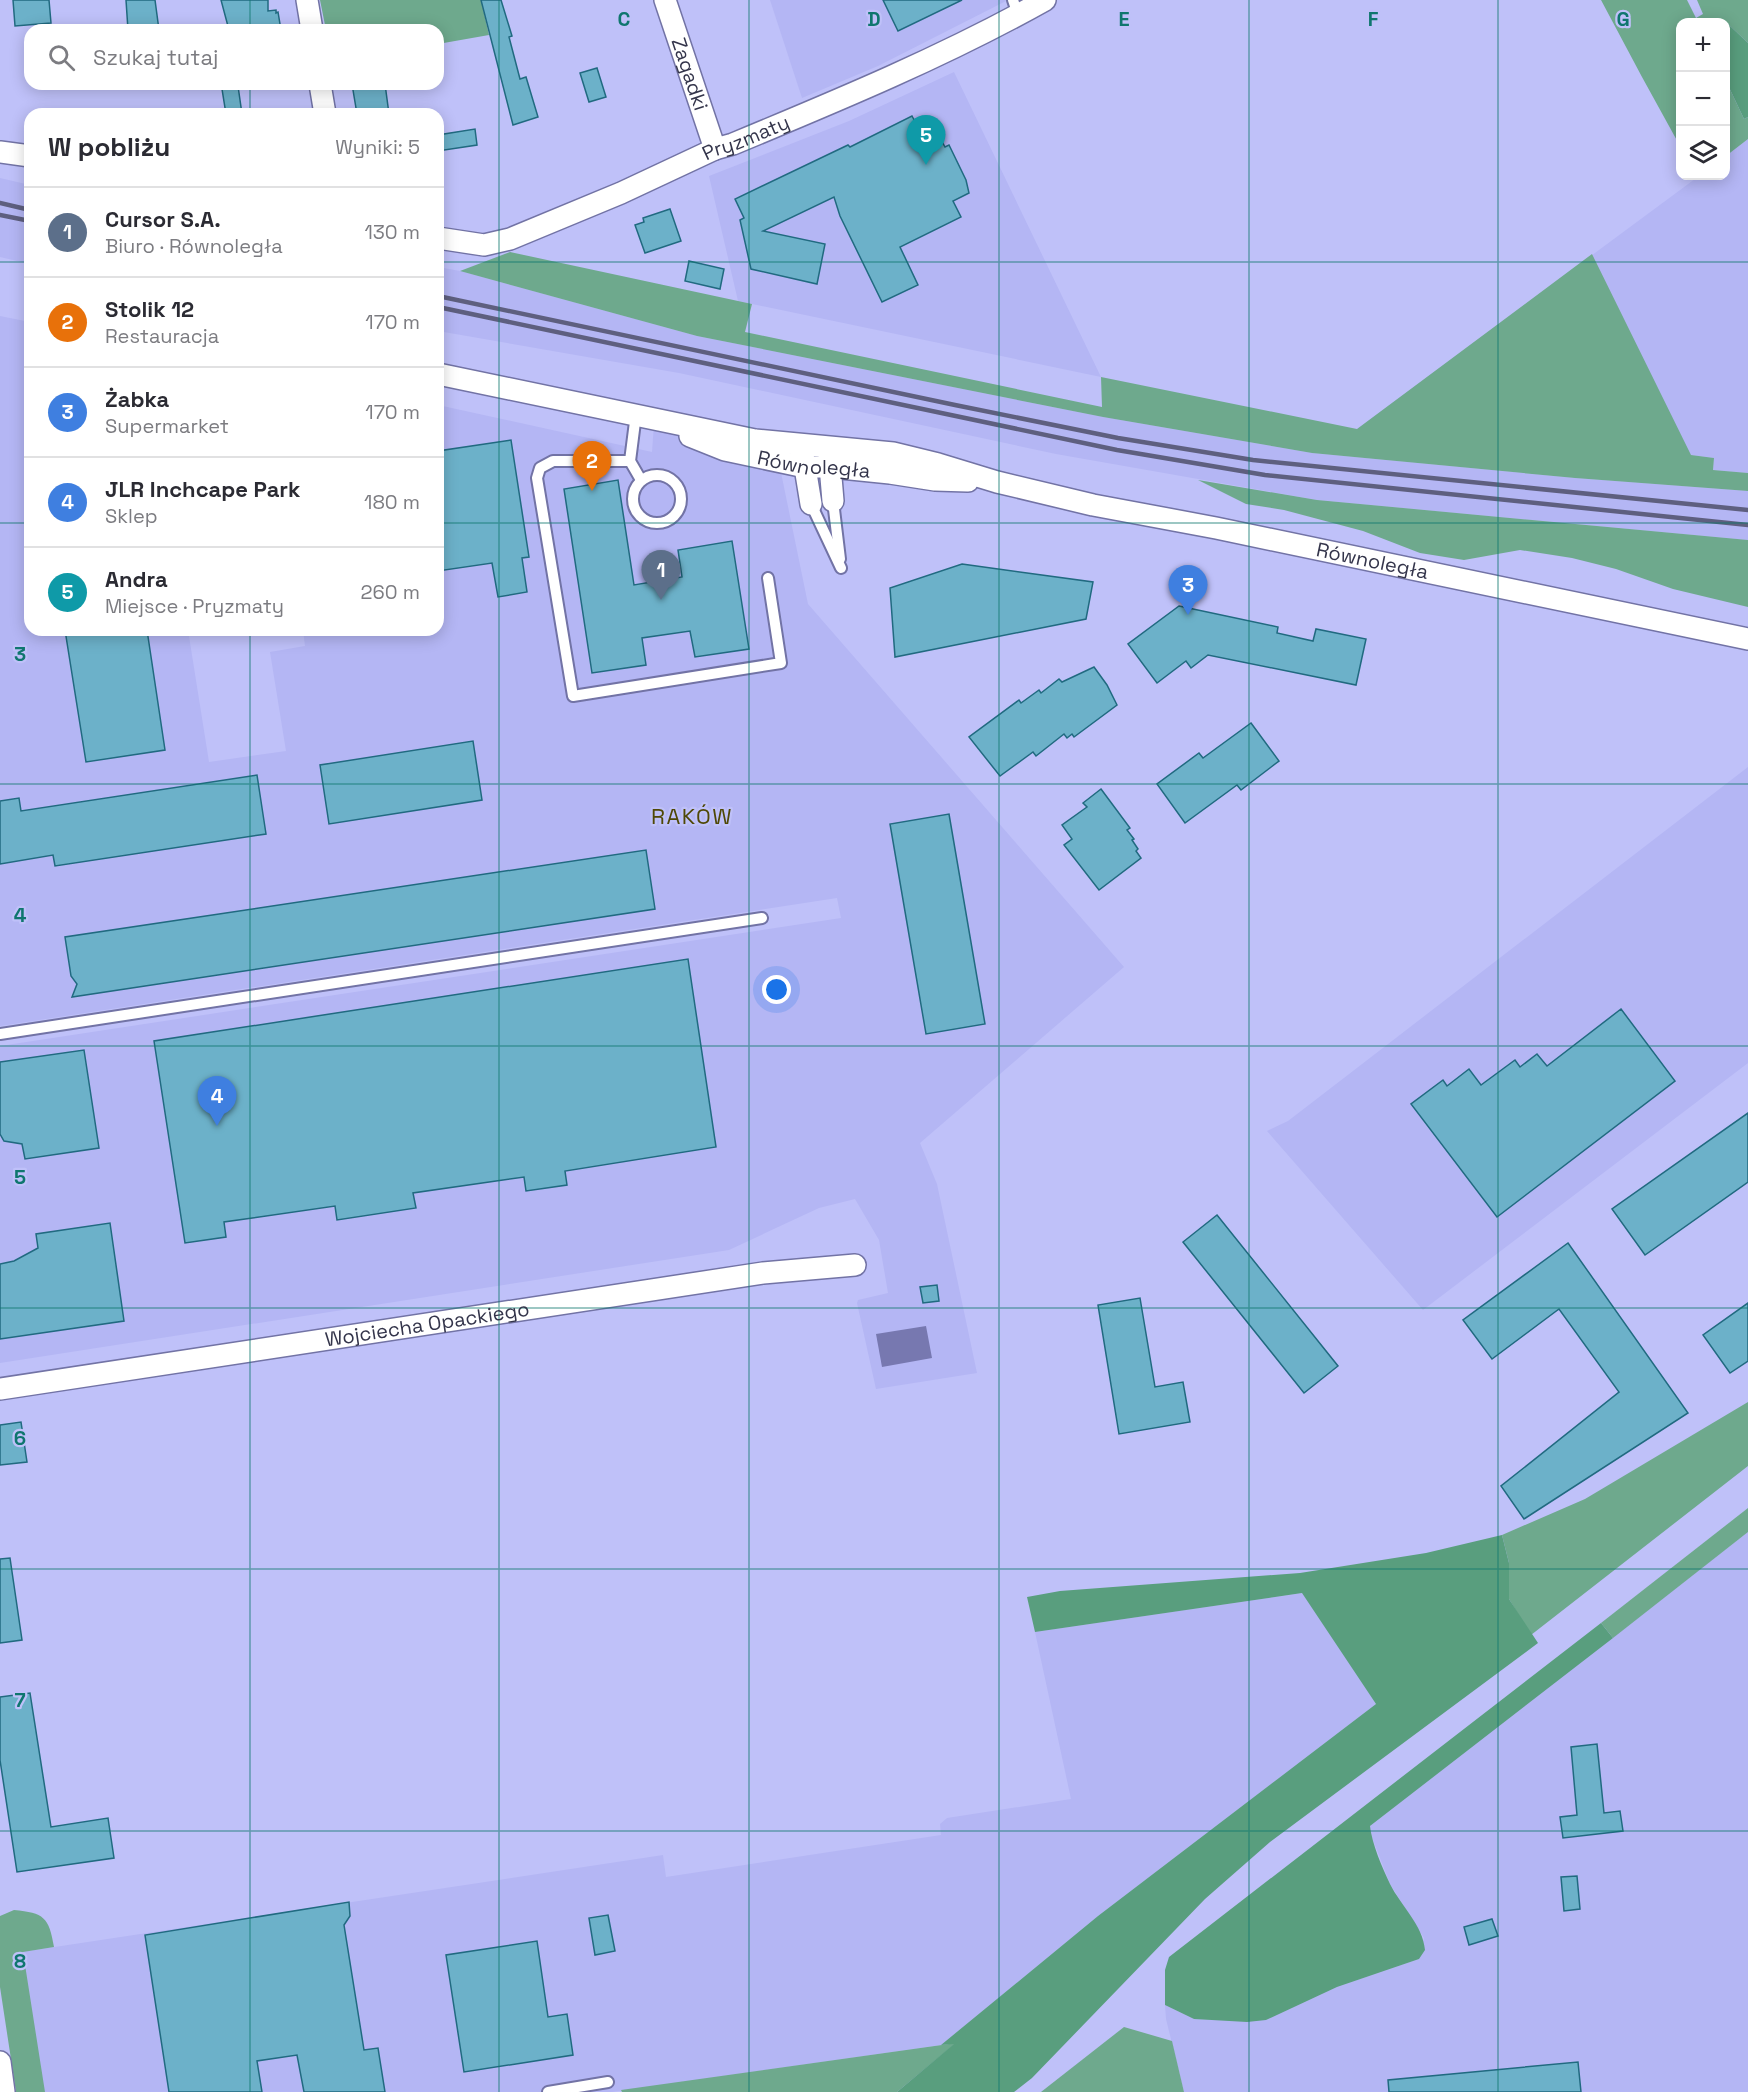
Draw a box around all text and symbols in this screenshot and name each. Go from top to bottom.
text: C [618,6,631,32]
text: D [867,6,881,32]
text: E [1118,6,1130,32]
text: F [1368,6,1379,32]
text: G [1616,6,1630,32]
map controls [1676,18,1730,180]
button: + [1676,18,1730,72]
search box [24,24,444,90]
street label: Zagadki [665,34,714,114]
icon: search [45,41,78,74]
text: Szukaj tutaj [93,43,218,71]
button: − [1676,72,1730,126]
street label: Pryzmaty [698,109,793,166]
pin: 5 [906,116,946,165]
button: layers [1676,126,1730,180]
text: W pobliżu [48,130,170,164]
text: Wyniki: 5 [335,134,420,160]
text: Cursor S.A. [105,205,221,233]
text: 1 [63,219,72,245]
text: 130 m [364,219,420,245]
text: Biuro · Równoległa [105,233,283,259]
text: Stolik 12 [105,295,194,323]
text: 2 [62,309,73,335]
text: 170 m [365,309,420,335]
text: Restauracja [105,323,219,349]
text: Żabka [105,385,169,413]
text: 3 [61,399,74,425]
text: 170 m [365,399,420,425]
text: Supermarket [105,413,229,439]
pin: 2 [572,442,612,491]
street label: Równoległa [755,444,872,484]
text: JLR Inchcape Park [105,475,300,503]
text: 4 [61,489,74,515]
text: 180 m [364,489,420,515]
text: Sklep [105,503,158,529]
street label: Równoległa [1314,536,1431,585]
pin: 1 [642,550,680,600]
text: Andra [105,565,168,593]
pin: 3 [1168,566,1208,615]
text: 5 [62,579,74,605]
text: 260 m [361,579,420,605]
text: Miejsce · Pryzmaty [105,593,284,619]
text: 3 [14,641,26,667]
district label: RAKÓW [651,802,733,830]
text: 4 [14,902,27,928]
your location [762,975,791,1004]
pin: 4 [198,1076,236,1126]
text: 5 [14,1164,26,1190]
street label: Wojciecha Opackiego [323,1296,531,1352]
text: 6 [14,1425,26,1451]
text: 7 [14,1687,26,1713]
text: 8 [14,1948,26,1974]

